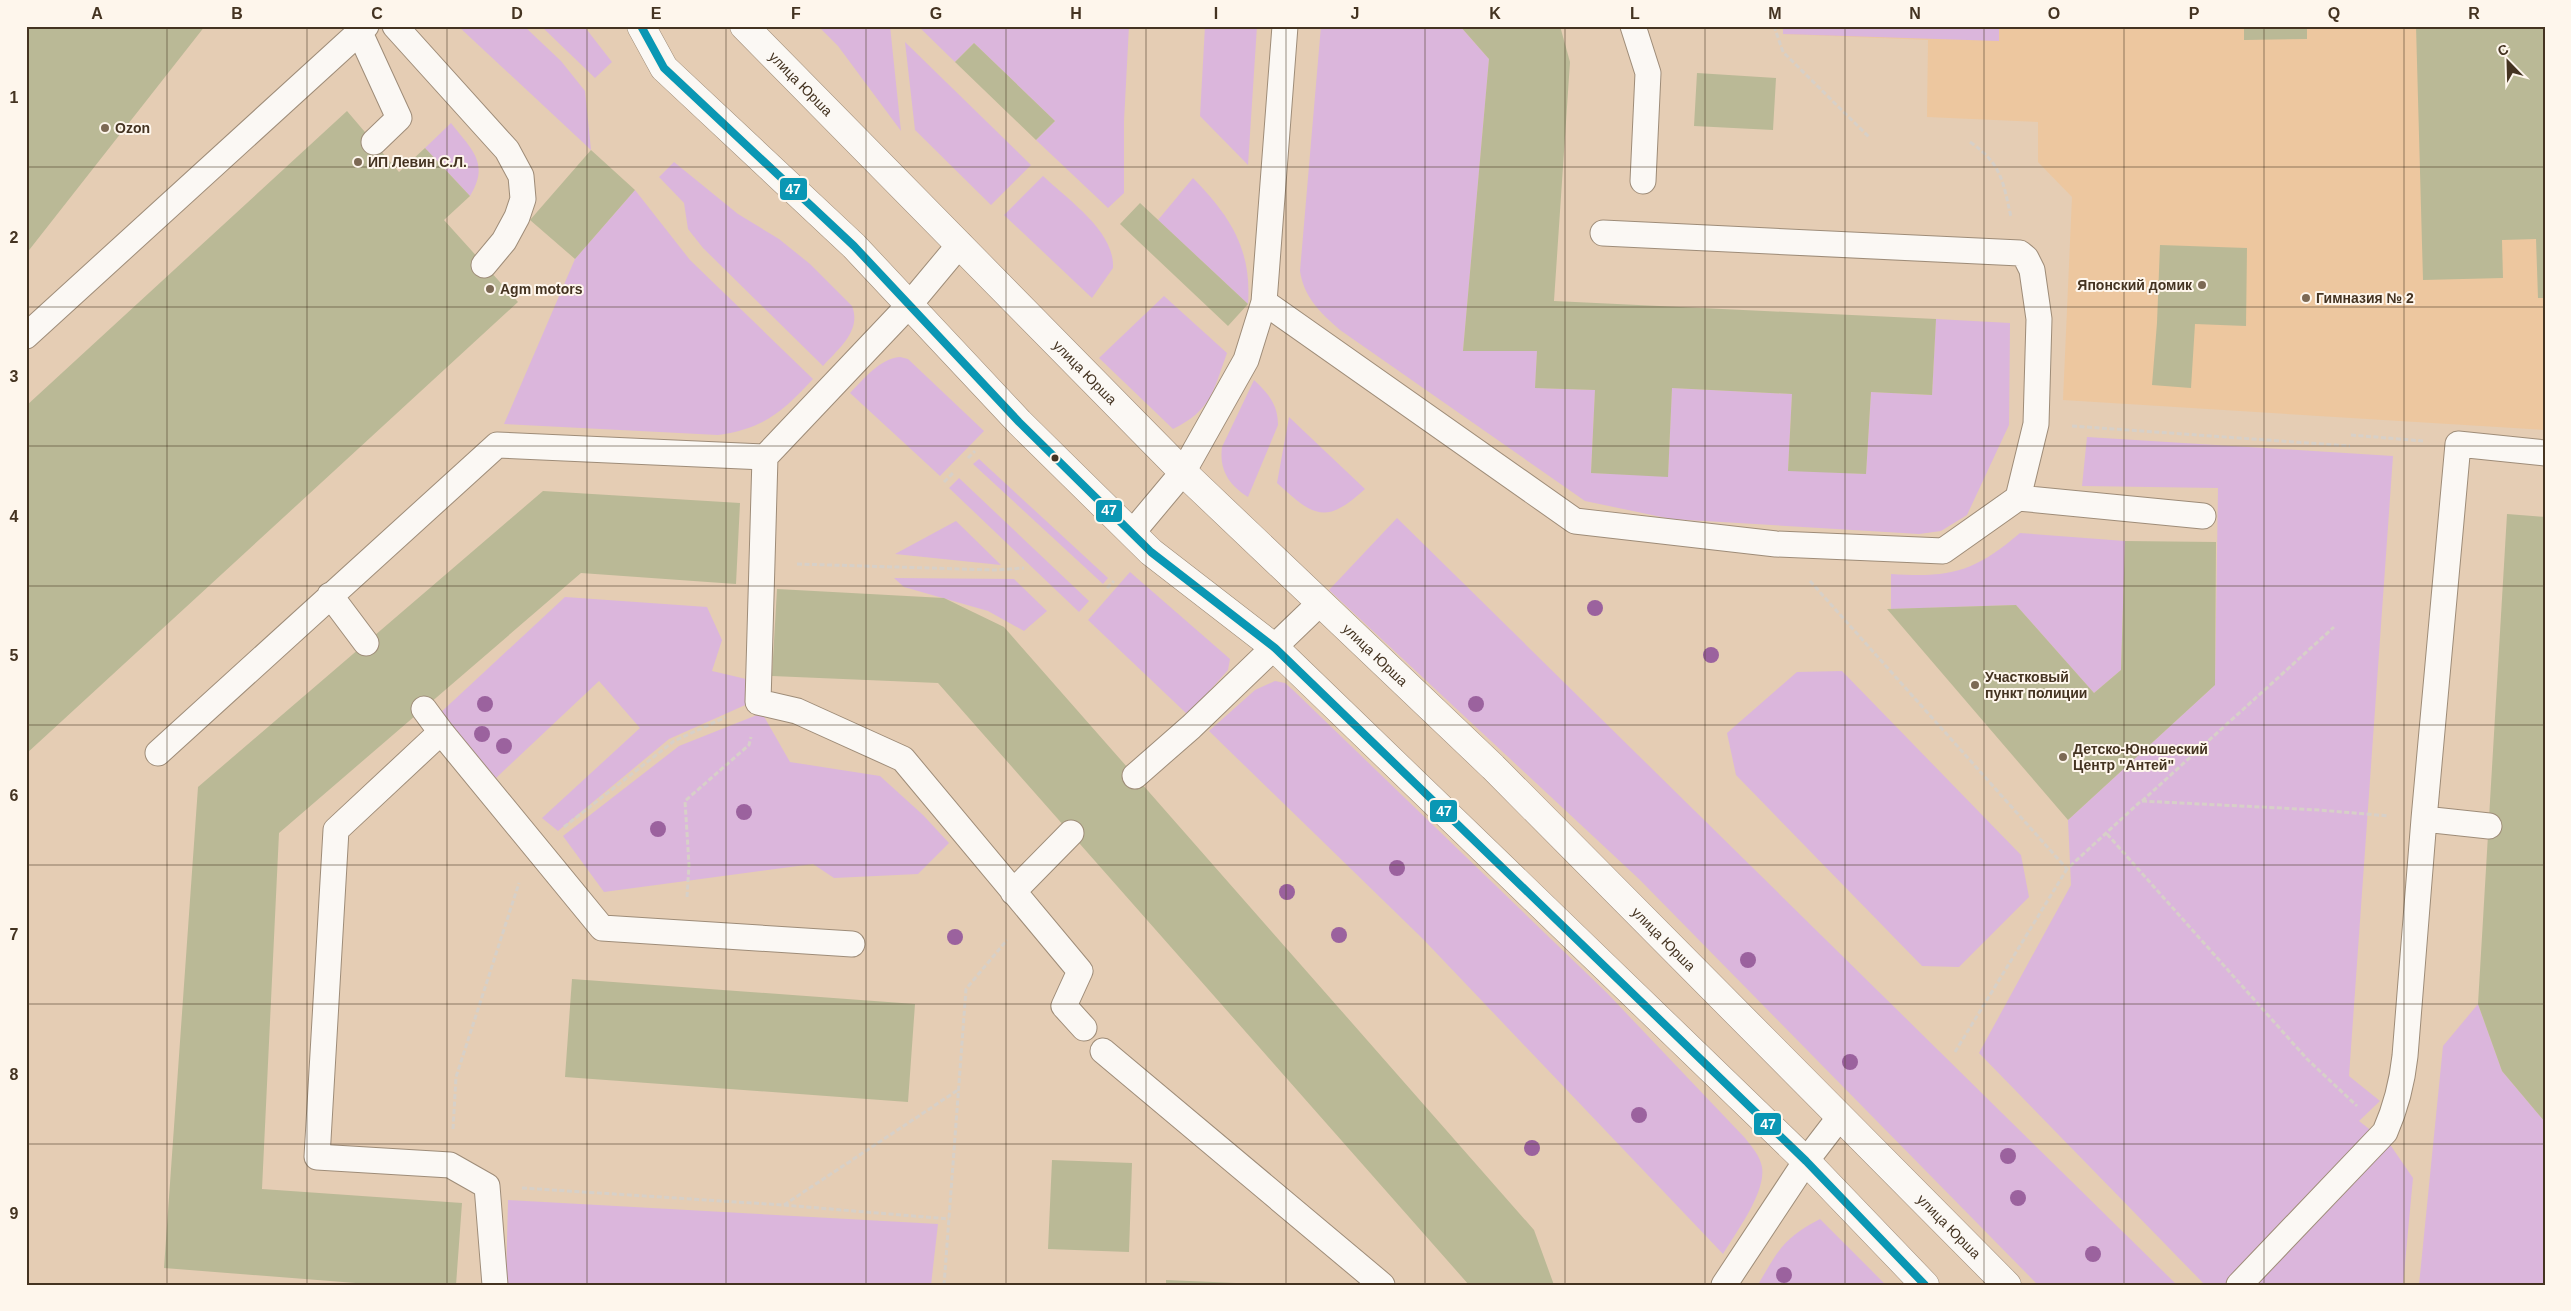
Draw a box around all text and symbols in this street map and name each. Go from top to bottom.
text: A [91,5,103,22]
text: B [231,5,243,22]
text: C [371,5,383,22]
text: D [511,5,523,22]
text: E [651,5,662,22]
text: F [791,5,801,22]
text: G [930,5,942,22]
text: H [1070,5,1082,22]
text: I [1214,5,1218,22]
text: J [1351,5,1359,22]
text: K [1489,5,1501,22]
text: L [1630,5,1640,22]
text: M [1768,5,1782,22]
text: N [1909,5,1921,22]
text: O [2048,5,2060,22]
text: P [2189,5,2200,22]
text: Q [2328,5,2340,22]
text: R [2468,5,2480,22]
north arrow [2484,38,2534,88]
text: С [2495,41,2511,59]
street label: улица Юрша [766,48,836,119]
text: 1 [10,89,19,106]
place label: Ozon [115,120,150,136]
marker: Ozon [99,122,111,134]
place label: ИП Левин С.Л. [368,154,467,170]
marker: ИП Левин С.Л. [352,156,364,168]
line badge: 47 [779,177,808,201]
text: 47 [785,181,801,197]
text: 2 [10,229,19,246]
place label: Японский домик [2077,277,2193,293]
marker: Японский домик [2196,279,2208,291]
place label: Agm motors [500,281,583,297]
marker: Agm motors [484,283,496,295]
place label: Гимназия № 2 [2316,290,2414,306]
marker: Гимназия № 2 [2300,292,2312,304]
street label: улица Юрша [1050,337,1120,408]
text: 3 [10,368,19,385]
unlabelled marker [1050,453,1060,463]
line badge: 47 [1095,499,1123,523]
text: 47 [1101,502,1117,518]
text: 4 [10,508,19,525]
street label: улица Юрша [1339,620,1411,689]
text: 5 [10,647,19,664]
place label: Участковый пункт полиции [1985,669,2087,701]
marker: Участковый пункт полиции [1969,679,1981,691]
place label: Детско-Юношеский Центр "Антей" [2073,741,2208,773]
marker: Детско-Юношеский Центр "Антей" [2057,751,2069,763]
text: 6 [10,787,19,804]
line badge: 47 [1429,799,1458,823]
text: 47 [1436,803,1452,819]
street label: улица Юрша [1629,904,1699,974]
text: 7 [10,926,19,943]
text: 8 [10,1066,19,1083]
line badge: 47 [1753,1112,1782,1136]
text: 47 [1760,1116,1776,1132]
street label: улица Юрша [1914,1191,1984,1262]
text: 9 [10,1205,19,1222]

